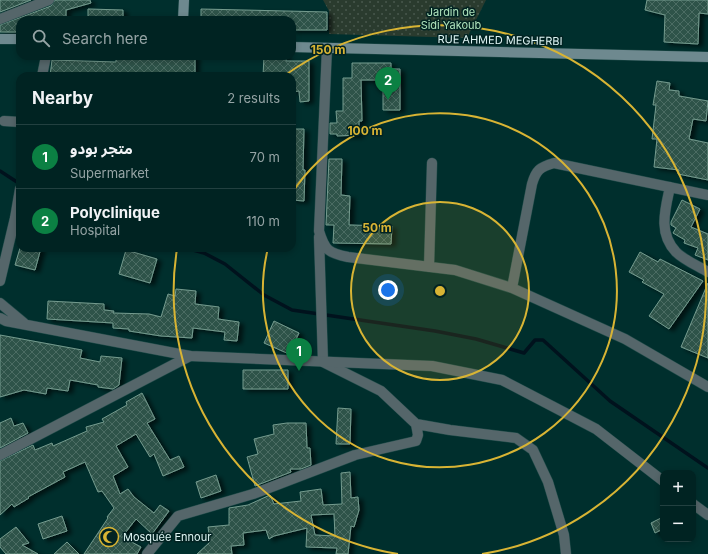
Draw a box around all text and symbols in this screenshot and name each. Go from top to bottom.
park label: Jardin de Sidi Yakoub [421,5,482,32]
search box [16,16,296,60]
icon: search [30,27,52,49]
text: Search here [62,29,148,48]
street label: RUE AHMED MEGHERBI [437,32,563,48]
text: 150 m [311,42,345,57]
pin: 2 [375,67,401,100]
text: Nearby [32,88,93,108]
text: 2 results [227,90,280,106]
text: 100 m [347,123,383,138]
text: متجر بودو [70,139,133,158]
text: 1 [42,149,48,165]
text: 70 m [250,149,280,165]
text: Supermarket [70,165,149,181]
text: Polyclinique [70,203,160,222]
text: 2 [41,213,49,229]
text: 110 m [246,213,280,229]
text: 50 m [362,220,392,235]
text: Hospital [70,222,120,238]
your location [378,280,398,300]
centre of rings [433,284,447,298]
pin: 1 [286,338,312,371]
map controls [660,470,696,542]
button: + [660,470,696,506]
button: − [660,506,696,542]
mosque icon: Mosquée Ennour [98,526,120,548]
place label: Mosquée Ennour [123,530,211,544]

